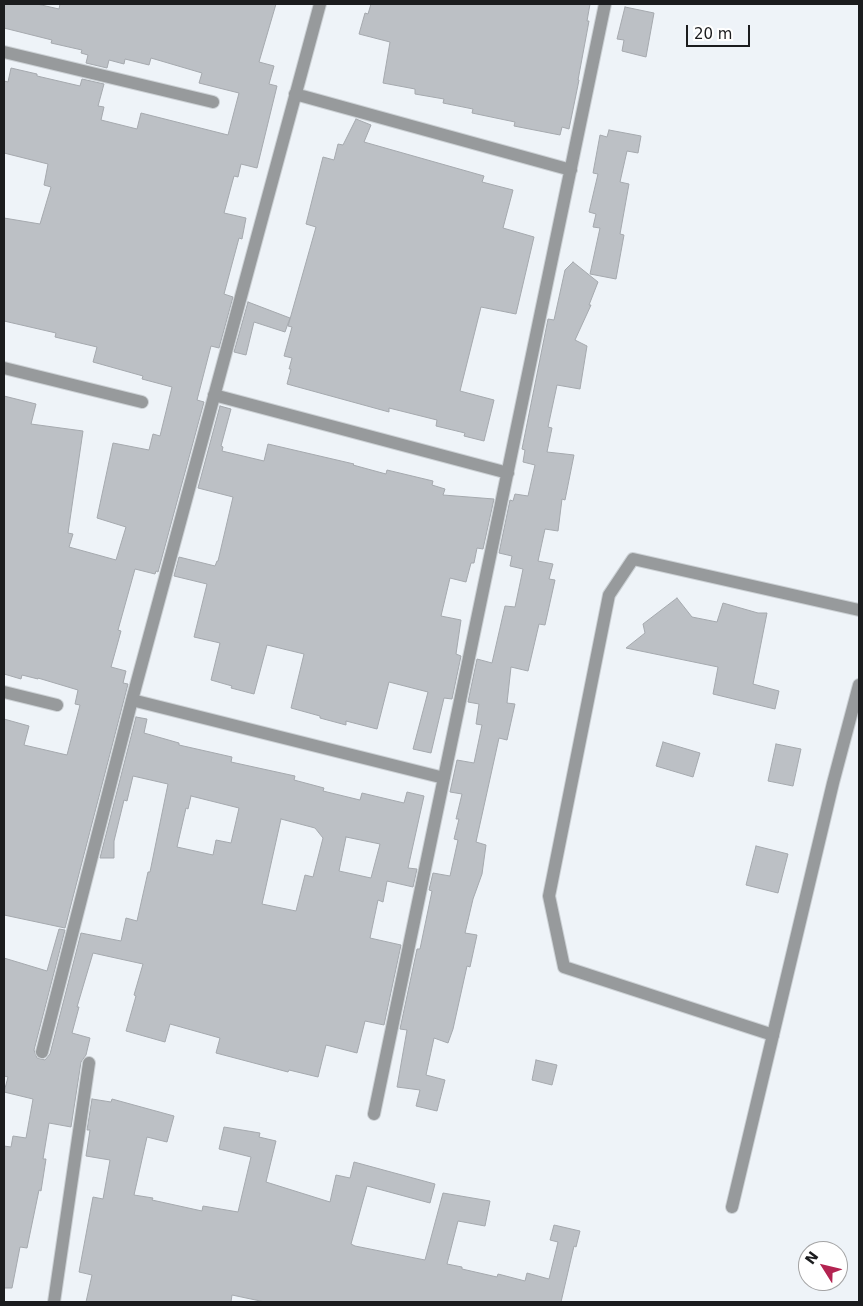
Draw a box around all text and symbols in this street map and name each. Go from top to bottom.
scale bar [688,15,752,47]
text: 20 m [694,25,732,43]
north arrow [798,1241,848,1291]
text: N [802,1248,822,1267]

